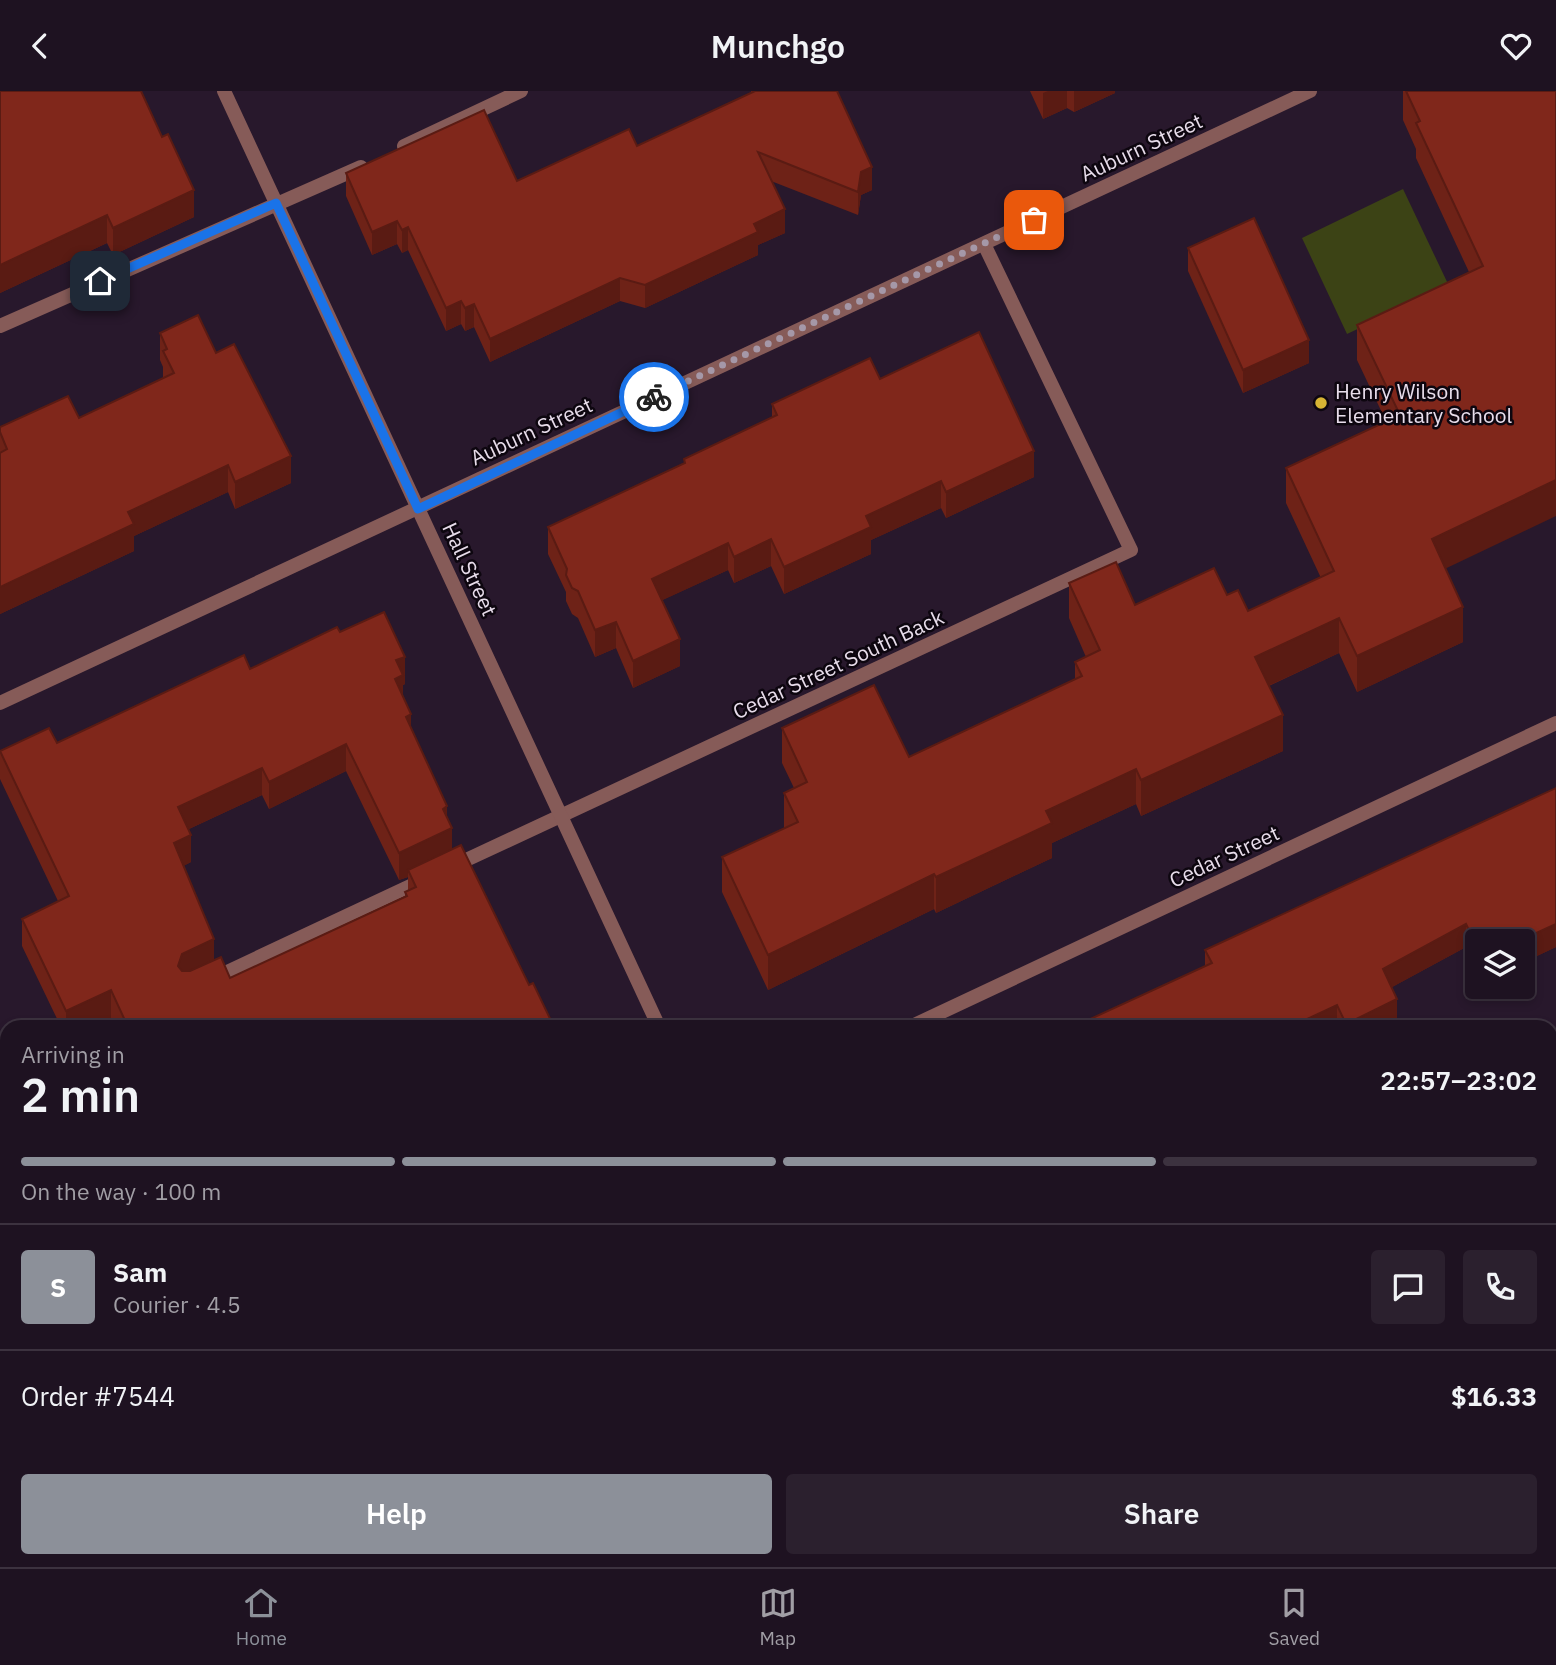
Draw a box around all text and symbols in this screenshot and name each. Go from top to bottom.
text: Munchgo [711,25,845,67]
icon: back [21,27,59,65]
icon: heart [1497,27,1535,65]
street label: Auburn Street [1075,106,1207,188]
pin [1004,190,1064,250]
icon: bag [1015,201,1053,239]
pin [70,251,130,311]
icon: home [81,262,119,300]
courier [619,362,689,432]
place label: Henry Wilson Elementary School [1335,377,1512,429]
icon: bike [635,378,673,416]
street label: Auburn Street [465,390,597,472]
marker: Henry Wilson Elementary School [1313,395,1329,411]
street label: Hall Street [436,518,504,620]
street label: Cedar Street South Back [728,603,948,725]
street label: Cedar Street [1165,818,1283,894]
map controls [1465,929,1535,999]
button: layers [1465,929,1535,999]
text: Arriving in [21,1039,125,1069]
text: 22:57–23:02 [1380,1063,1537,1097]
text: 2 min [21,1065,140,1125]
text: On the way · 100 m [21,1176,221,1206]
button: chat [1371,1250,1445,1324]
button: phone [1463,1250,1537,1324]
text: Sam [113,1255,167,1289]
text: S [50,1270,66,1304]
text: Courier · 4.5 [113,1289,241,1319]
text: Order #7544 [21,1379,175,1413]
text: $16.33 [1451,1379,1537,1413]
button: Help [21,1474,772,1554]
button: Share [786,1474,1537,1554]
tab: Home [236,1584,287,1650]
tab: Map [759,1584,797,1650]
tab: Saved [1268,1584,1320,1650]

